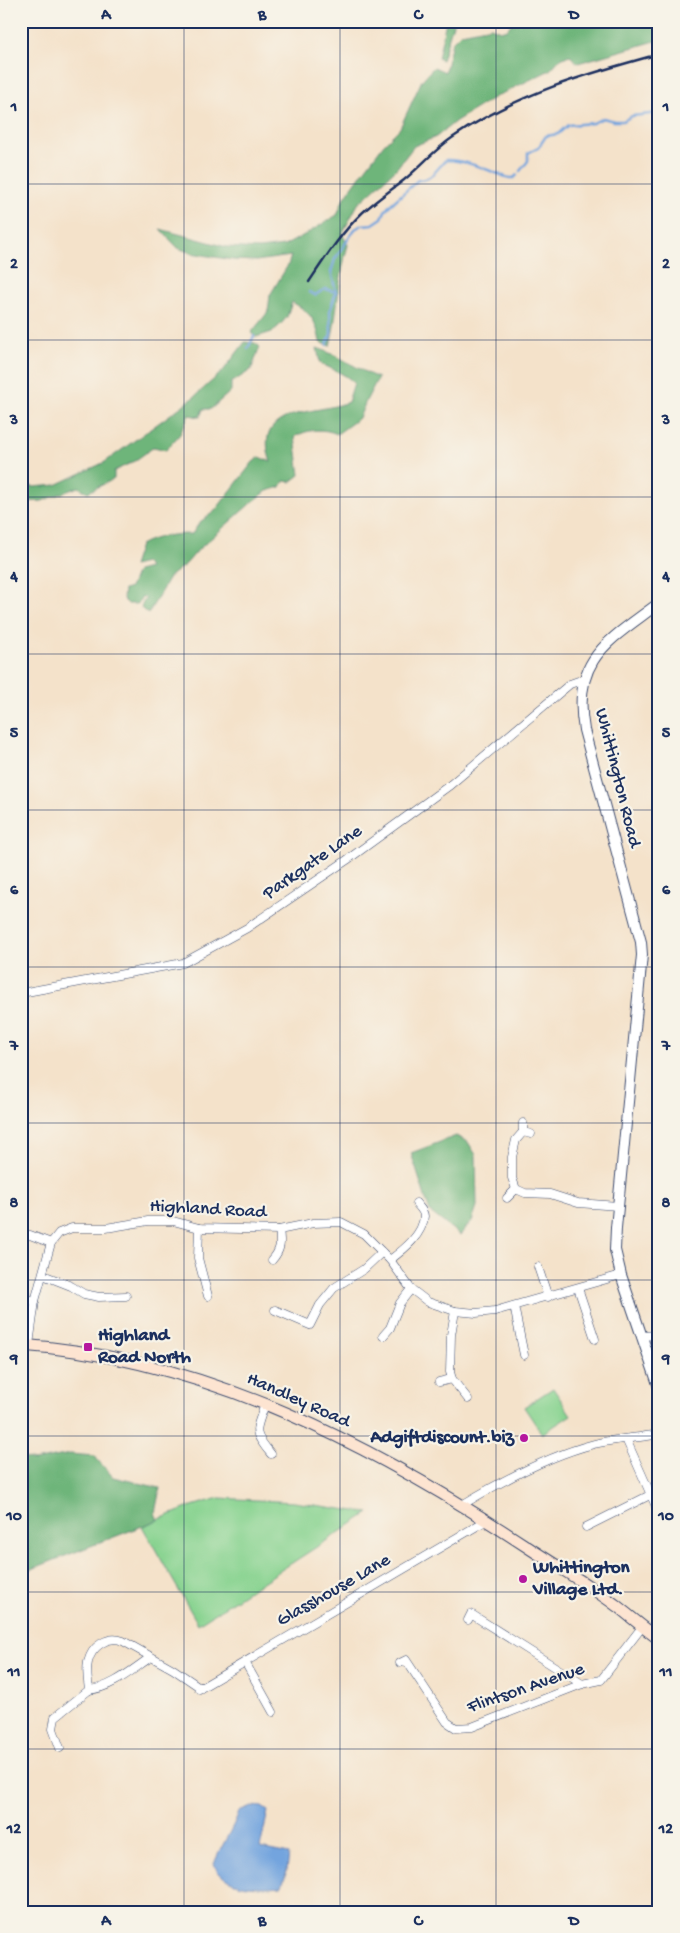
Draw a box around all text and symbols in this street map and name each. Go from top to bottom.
text: A [100,7,112,26]
text: B [257,7,267,26]
text: C [413,7,424,26]
text: D [567,7,580,26]
text: 1 [10,99,17,118]
text: 1 [662,99,669,118]
text: 2 [10,256,18,275]
text: 2 [662,256,670,275]
text: 3 [9,412,18,431]
text: 3 [661,412,670,431]
text: 4 [9,569,18,588]
text: 4 [661,569,670,588]
street label: Whittington Road [589,706,646,852]
text: 5 [10,725,19,744]
text: 5 [662,725,671,744]
street label: Parkgate Lane [258,820,367,906]
text: 6 [10,882,19,901]
text: 6 [662,882,671,901]
text: 7 [9,1038,19,1057]
text: 7 [661,1038,671,1057]
text: 8 [10,1195,19,1214]
street label: Highland Road [149,1195,269,1225]
text: 8 [662,1195,671,1214]
place label: Highland Road North [97,1325,192,1370]
marker: Highland Road North [82,1341,94,1353]
text: 9 [9,1351,18,1370]
text: 9 [661,1351,670,1370]
street label: Handley Road [243,1368,355,1435]
place label: Adgiftdiscount.biz [369,1427,516,1450]
marker: Adgiftdiscount.biz [518,1432,530,1444]
text: 10 [5,1508,22,1527]
text: 10 [657,1508,674,1527]
street label: Glasshouse Lane [273,1549,395,1633]
place label: Whittington Village Ltd. [532,1557,631,1602]
marker: Whittington Village Ltd. [517,1573,529,1585]
street label: Flintson Avenue [463,1658,588,1720]
text: 11 [7,1664,20,1683]
text: 11 [659,1664,672,1683]
text: 12 [6,1821,21,1840]
text: 12 [658,1821,673,1840]
text: A [100,1913,112,1932]
text: B [257,1913,267,1932]
text: C [413,1913,424,1932]
text: D [567,1913,580,1932]

